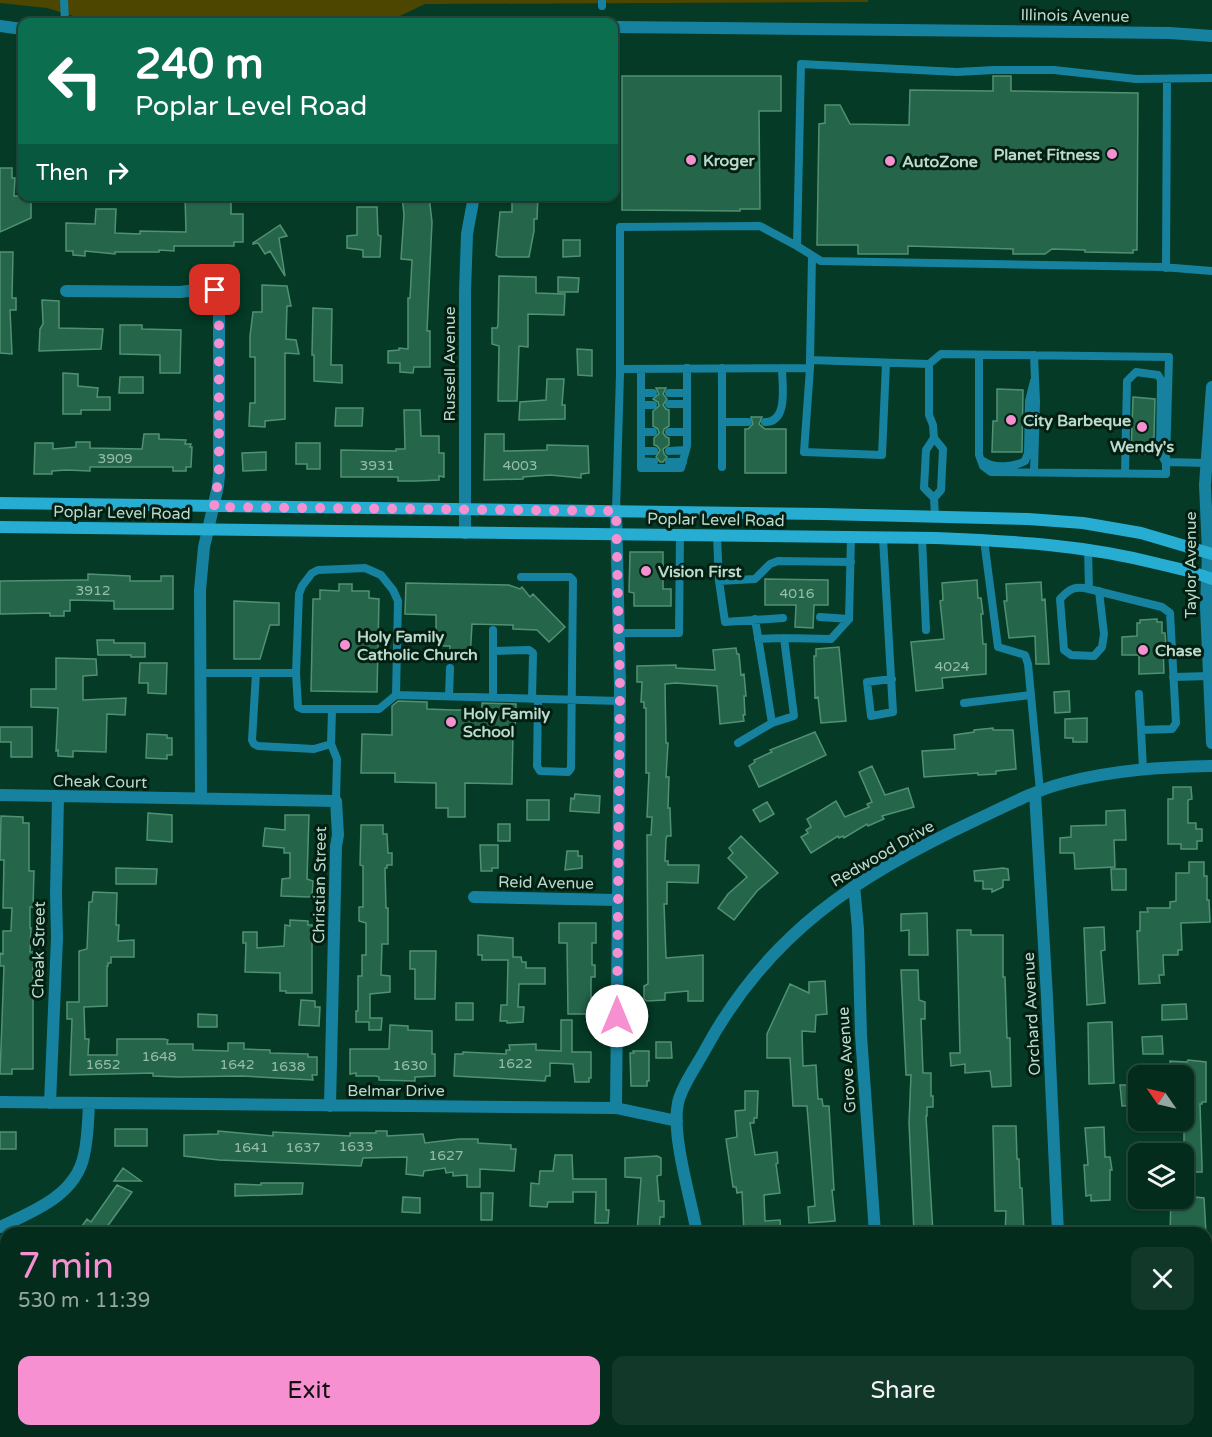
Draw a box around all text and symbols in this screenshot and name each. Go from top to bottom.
street label: Illinois Avenue [1020,5,1130,27]
text: 240 m [135,39,264,90]
icon: left [36,42,114,120]
text: Poplar Level Road [135,90,367,123]
place label: Planet Fitness [993,145,1100,165]
marker: Planet Fitness [1105,147,1119,161]
place label: Kroger [703,151,755,171]
place label: AutoZone [902,152,978,172]
marker: Kroger [684,153,698,167]
marker: AutoZone [883,154,897,168]
icon: right [101,156,134,189]
text: Then [36,160,89,186]
pin [189,264,240,315]
icon: arrive [198,273,231,306]
street label: Russell Avenue [440,307,460,421]
place label: City Barbeque [1023,411,1131,431]
marker: City Barbeque [1004,413,1018,427]
marker: Wendy's [1135,420,1149,434]
place label: Wendy's [1110,437,1174,457]
house number: 3909 [97,450,133,467]
house number: 3931 [359,457,395,474]
house number: 4003 [502,457,538,474]
street label: Poplar Level Road [53,502,191,524]
street label: Poplar Level Road [647,509,785,531]
street label: Taylor Avenue [1181,511,1201,619]
place label: Vision First [658,562,743,582]
marker: Vision First [639,564,653,578]
house number: 3912 [75,582,111,599]
house number: 4016 [779,585,815,602]
place label: Holy Family Catholic Church [357,627,478,665]
marker: Holy Family Catholic Church [338,638,352,652]
place label: Chase [1155,641,1202,661]
marker: Chase [1136,643,1150,657]
house number: 4024 [934,658,970,675]
place label: Holy Family School [463,704,550,742]
marker: Holy Family School [444,715,458,729]
street label: Cheak Court [53,771,147,793]
street label: Redwood Drive [827,816,938,892]
street label: Christian Street [309,826,331,944]
street label: Reid Avenue [498,872,594,894]
street label: Cheak Street [28,901,50,999]
street label: Orchard Avenue [1019,952,1045,1076]
position arrow [585,984,649,1048]
street label: Grove Avenue [833,1006,861,1114]
house number: 1648 [141,1048,177,1065]
house number: 1622 [497,1055,533,1072]
house number: 1652 [85,1056,121,1073]
house number: 1642 [219,1056,255,1073]
house number: 1630 [392,1057,428,1074]
house number: 1638 [270,1058,306,1075]
north arrow [1128,1065,1194,1131]
map controls [1128,1065,1194,1209]
street label: Belmar Drive [347,1081,445,1101]
house number: 1633 [338,1138,374,1155]
house number: 1641 [233,1139,269,1156]
house number: 1637 [285,1139,321,1156]
button: layers [1128,1143,1194,1209]
house number: 1627 [428,1147,464,1164]
text: 7 min [18,1245,114,1288]
button: close [1131,1247,1194,1310]
text: 530 m · 11:39 [18,1289,150,1313]
button: Exit [18,1356,600,1425]
button: Share [612,1356,1194,1425]

